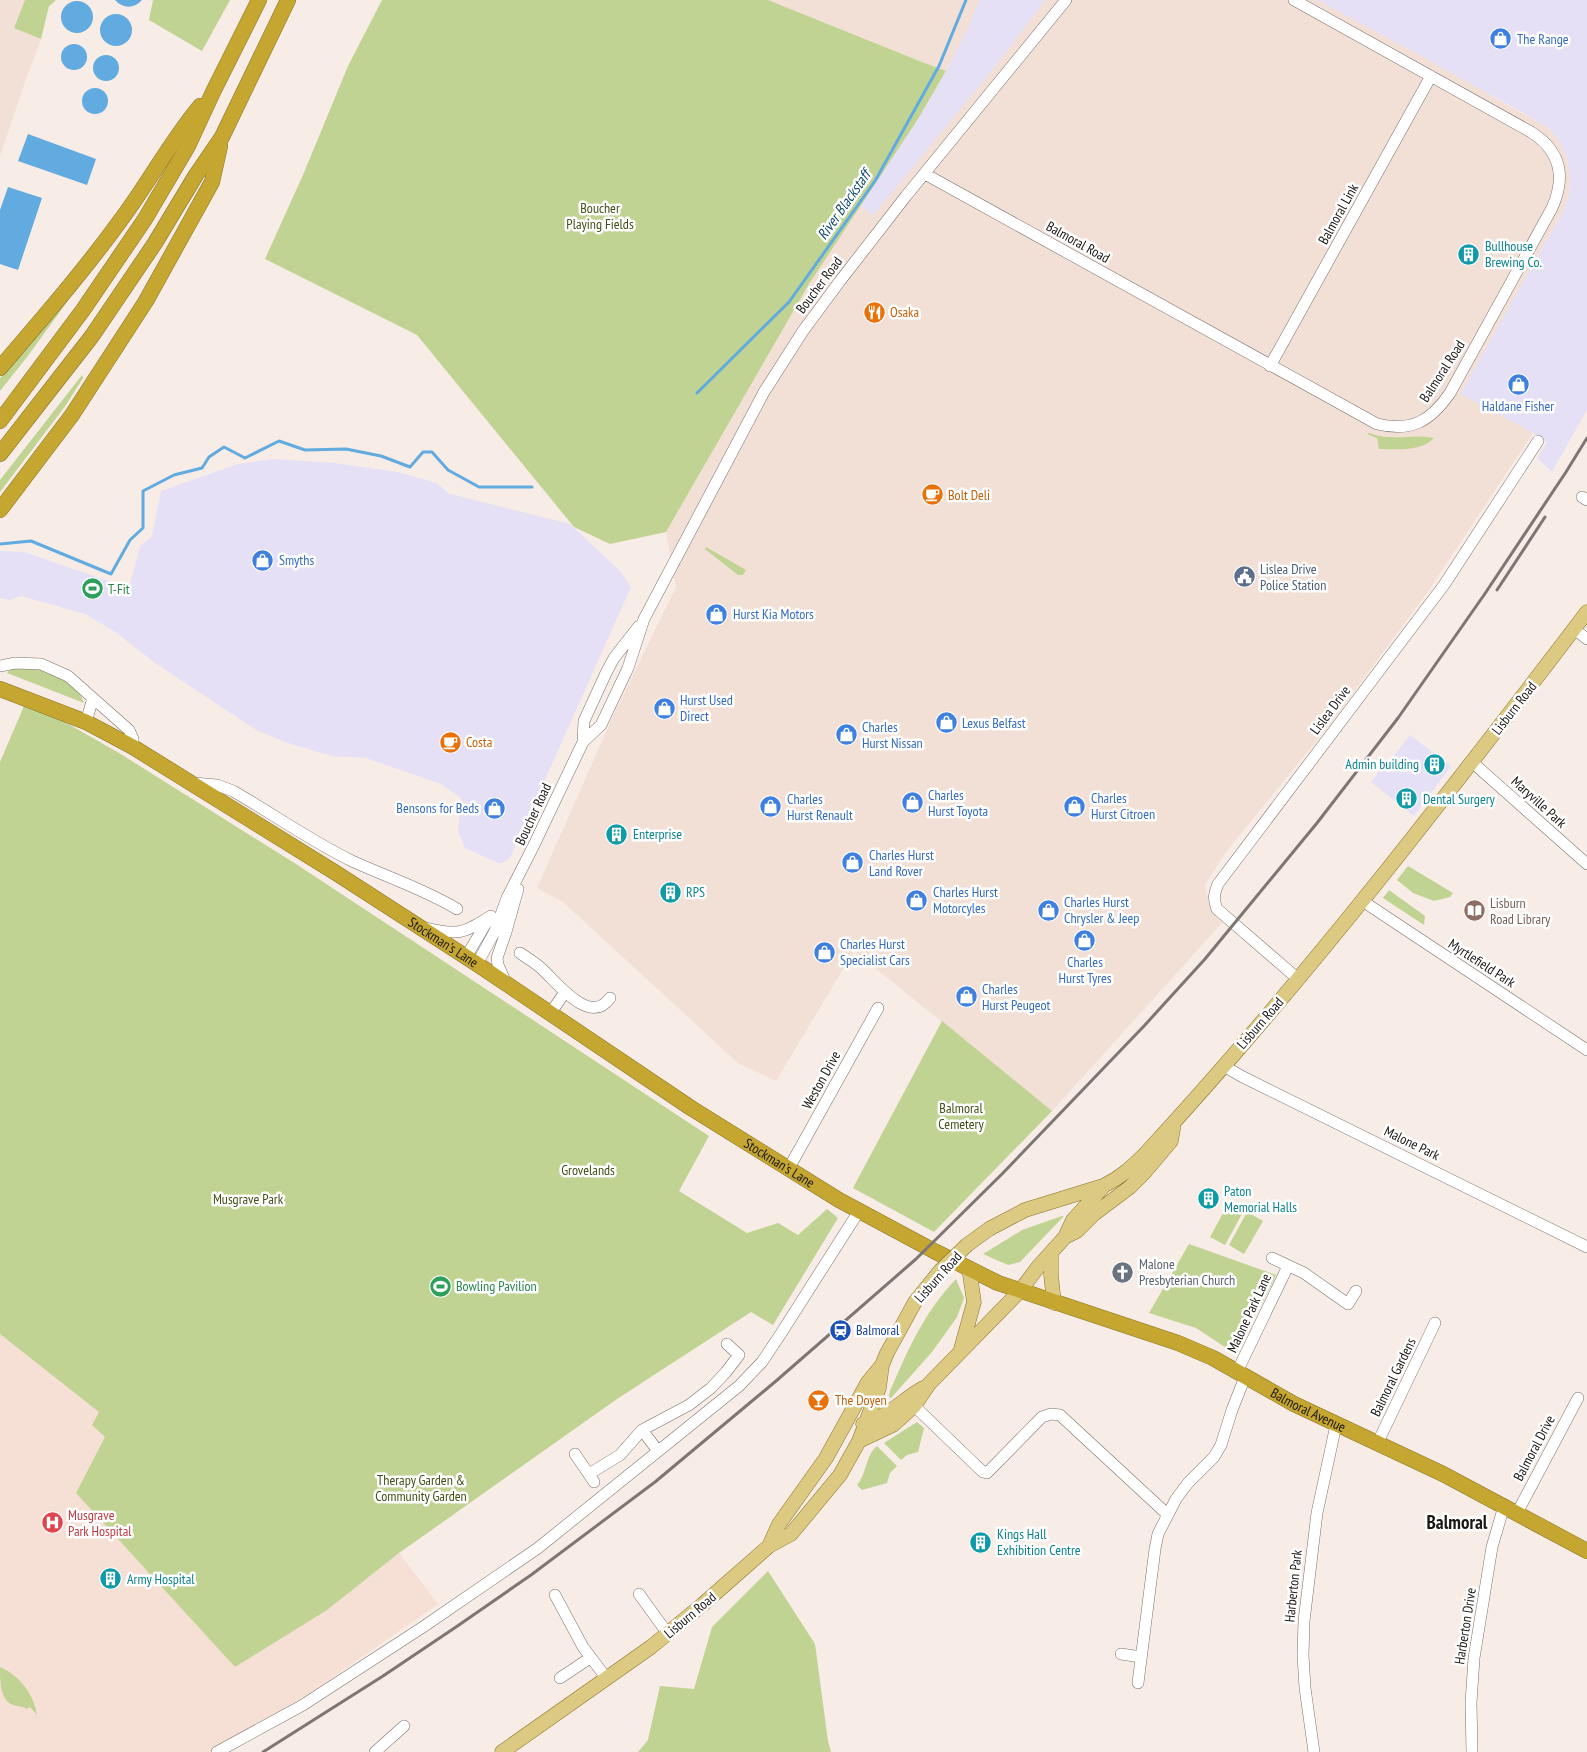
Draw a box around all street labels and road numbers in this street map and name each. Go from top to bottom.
street label: Balmoral Link [1314,180,1362,248]
street label: Balmoral Road [1043,217,1113,267]
street label: Boucher Road [792,253,846,317]
street label: Balmoral Road [1415,337,1469,405]
street label: Lisburn Road [1488,678,1540,738]
street label: Lislea Drive [1306,682,1354,738]
street label: Maryville Park [1508,772,1571,832]
street label: Boucher Road [511,780,555,848]
street label: Stockman's Lane [405,913,482,972]
street label: Myrtlefield Park [1445,935,1519,992]
street label: Lisburn Road [1233,993,1287,1053]
street label: Weston Drive [798,1048,844,1112]
street label: Malone Park [1381,1122,1443,1164]
street label: Stockman's Lane [741,1134,818,1192]
street label: Lisburn Road [910,1248,966,1306]
street label: Malone Park Lane [1223,1270,1275,1355]
street label: Balmoral Gardens [1366,1334,1420,1419]
street label: Balmoral Avenue [1268,1384,1349,1436]
street label: Balmoral Drive [1509,1412,1559,1484]
street label: Harberton Park [1280,1548,1306,1623]
street label: Harberton Drive [1450,1586,1480,1666]
street label: Lisburn Road [660,1588,720,1642]

